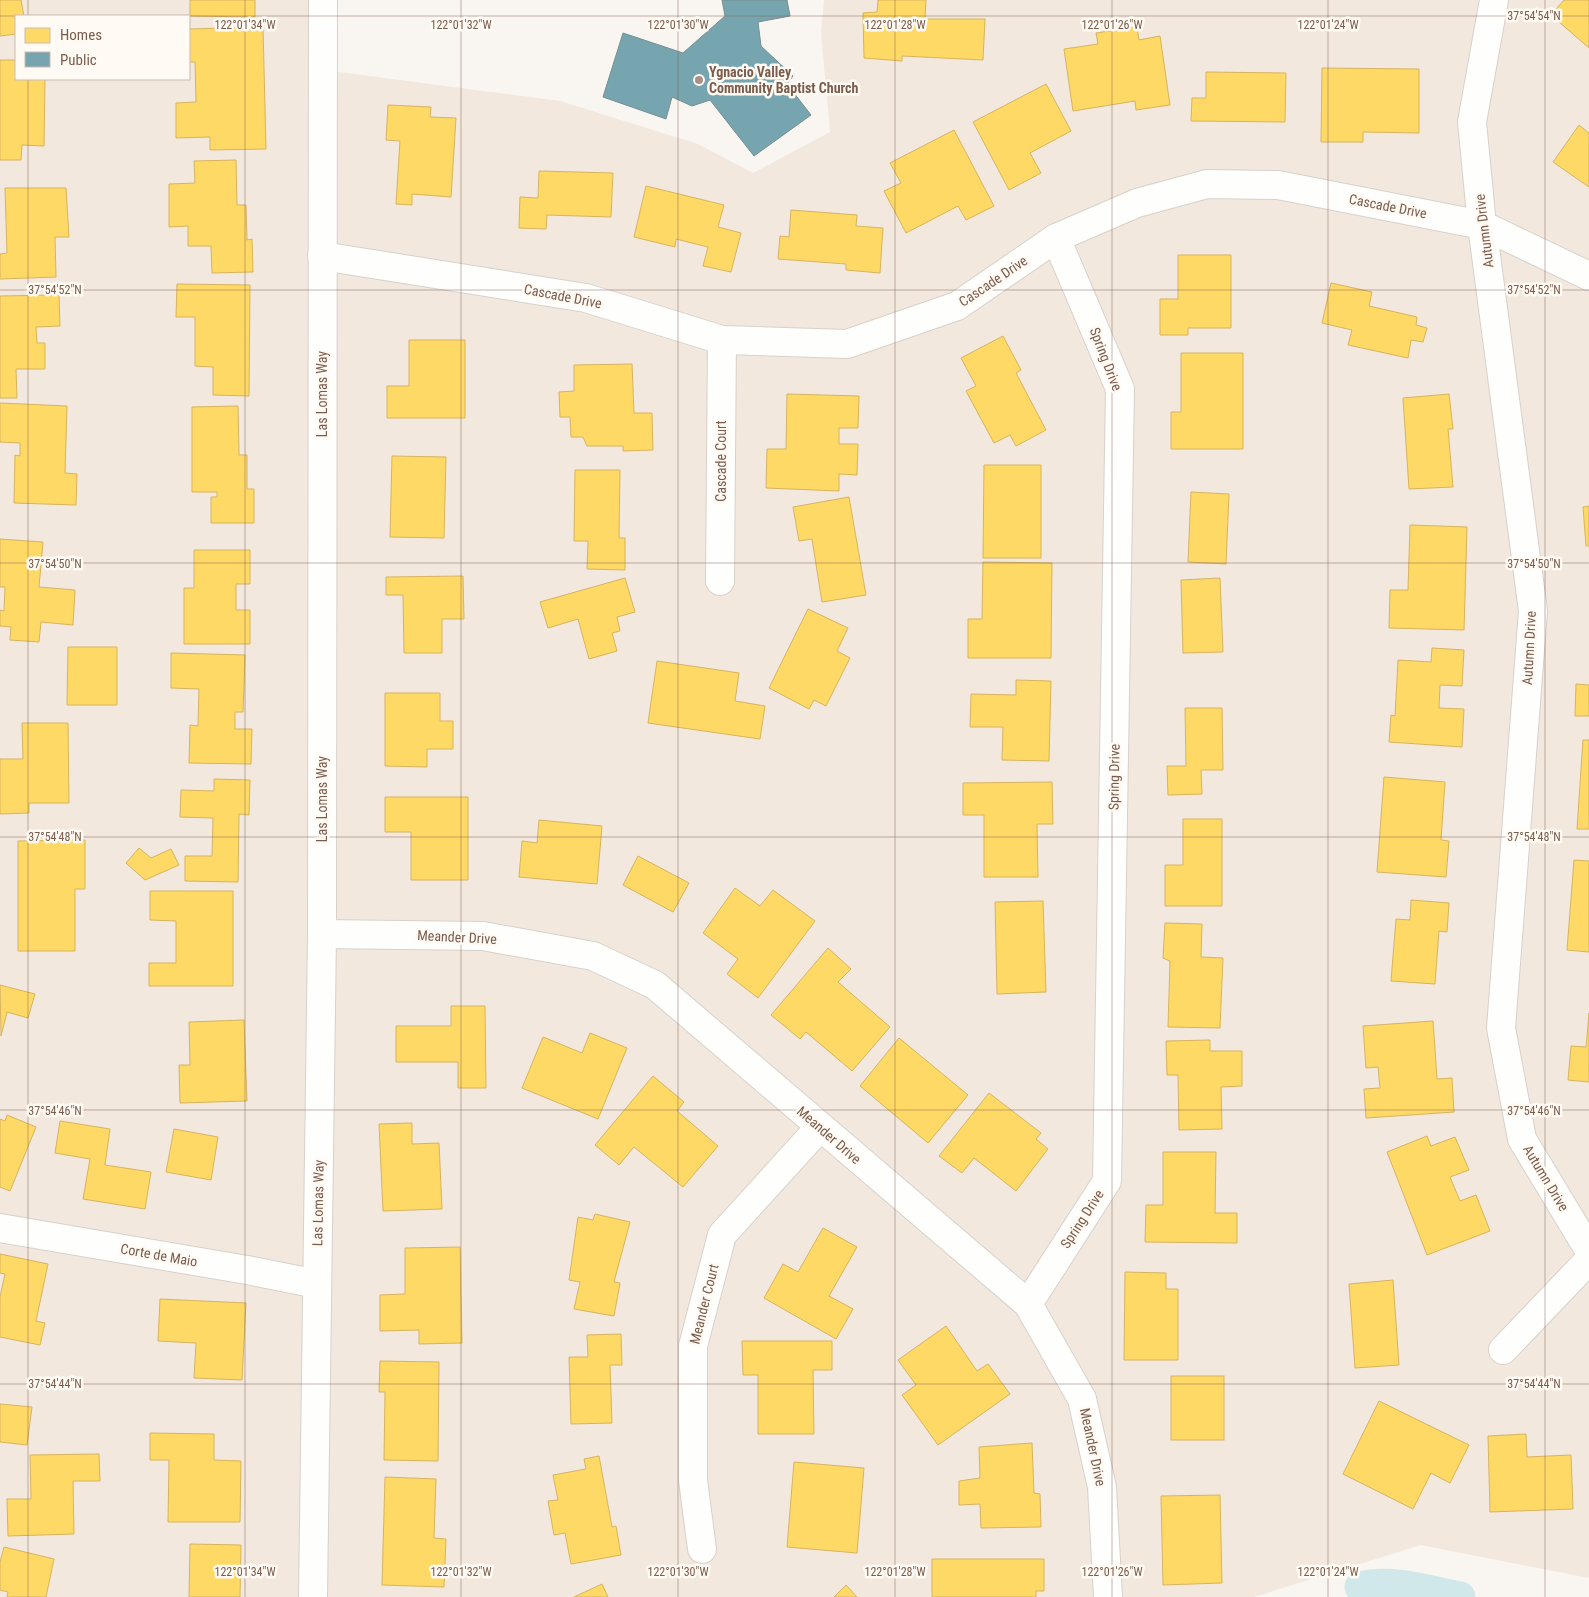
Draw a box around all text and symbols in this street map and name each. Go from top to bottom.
text: 37°54'54"N [1507,9,1561,23]
legend [15,15,190,80]
text: 122°01'34"W [214,18,276,32]
text: 122°01'32"W [430,18,492,32]
text: 122°01'30"W [647,18,709,32]
text: 122°01'28"W [864,18,926,32]
text: 122°01'26"W [1081,18,1143,32]
text: 122°01'24"W [1297,18,1359,32]
text: Homes [60,26,102,44]
text: Public [60,51,97,69]
place label: Ygnacio Valley Community Baptist Church [709,64,859,96]
marker: Ygnacio Valley Community Baptist Church [693,74,705,86]
street label: Cascade Drive [1348,191,1429,221]
street label: Autumn Drive [1471,193,1496,269]
street label: Cascade Drive [956,252,1031,310]
street label: Cascade Drive [523,281,604,311]
text: 37°54'52"N [28,283,82,297]
text: 37°54'52"N [1507,283,1561,297]
street label: Spring Drive [1087,325,1126,393]
street label: Las Lomas Way [314,351,330,437]
street label: Cascade Court [713,420,729,502]
text: 37°54'50"N [28,557,82,571]
text: 37°54'50"N [1507,557,1561,571]
street label: Autumn Drive [1519,610,1539,685]
street label: Spring Drive [1105,743,1123,810]
street label: Las Lomas Way [314,756,330,842]
text: 37°54'48"N [28,830,82,844]
text: 37°54'48"N [1507,830,1561,844]
street label: Meander Drive [417,927,498,947]
street label: Meander Drive [794,1103,865,1167]
text: 37°54'46"N [28,1104,82,1118]
text: 37°54'46"N [1507,1104,1561,1118]
street label: Autumn Drive [1520,1142,1572,1214]
street label: Las Lomas Way [309,1160,327,1246]
street label: Spring Drive [1057,1186,1107,1251]
street label: Corte de Maio [119,1240,199,1270]
street label: Meander Court [686,1262,722,1346]
text: 37°54'44"N [28,1377,82,1391]
text: 37°54'44"N [1507,1377,1561,1391]
street label: Meander Drive [1077,1406,1109,1488]
text: 122°01'34"W [214,1565,276,1579]
text: 122°01'32"W [430,1565,492,1579]
text: 122°01'30"W [647,1565,709,1579]
text: 122°01'28"W [864,1565,926,1579]
text: 122°01'26"W [1081,1565,1143,1579]
text: 122°01'24"W [1297,1565,1359,1579]

